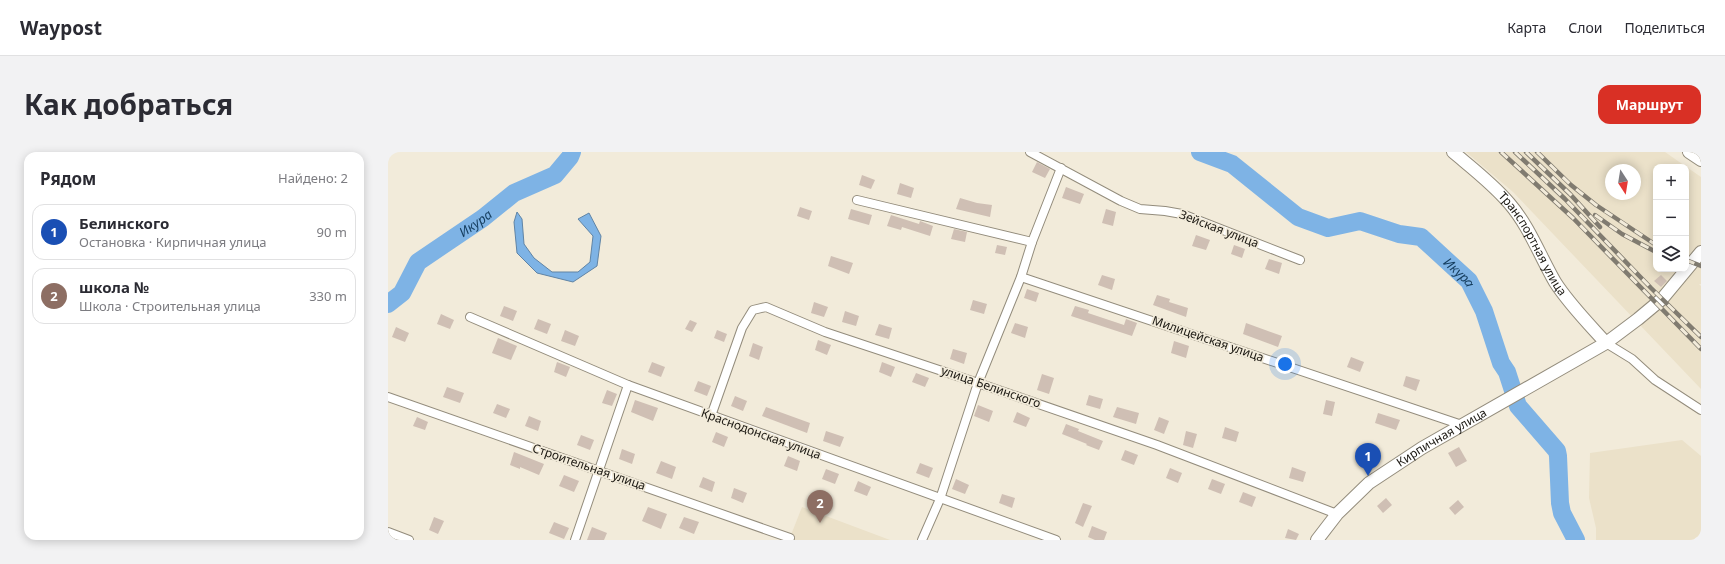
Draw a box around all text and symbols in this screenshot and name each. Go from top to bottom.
text: Waypost [20,15,102,41]
text: Карта [1507,18,1546,37]
text: Слои [1568,18,1602,37]
text: Поделиться [1624,18,1705,37]
text: Как добраться [24,85,233,123]
button: Маршрут [1598,85,1701,124]
north arrow [1605,164,1641,200]
map controls [1653,164,1689,272]
button: + [1653,164,1689,200]
text: Рядом [40,167,96,190]
text: Найдено: 2 [278,169,348,187]
street label: Транспортная улица [1495,188,1571,299]
button: − [1653,200,1689,236]
water label: Икура [455,205,496,241]
street label: Зейская улица [1177,206,1261,251]
text: Белинского [79,213,169,233]
text: 1 [50,223,58,241]
text: 90 m [317,223,347,241]
text: Остановка · Кирпичная улица [79,233,266,251]
button: layers [1653,236,1689,272]
water label: Икура [1440,253,1480,290]
text: школа № [79,277,149,297]
text: 2 [50,287,58,305]
text: 330 m [309,287,347,305]
text: Школа · Строительная улица [79,297,261,315]
street label: Милицейская улица [1150,311,1266,366]
your location [1275,354,1295,374]
street label: улица Белинского [939,361,1043,412]
street label: Краснодонская улица [699,404,823,463]
street label: Кирпичная улица [1393,404,1490,471]
street label: Строительная улица [530,439,648,494]
pin: 1 [1355,443,1381,476]
pin: 2 [807,490,833,523]

